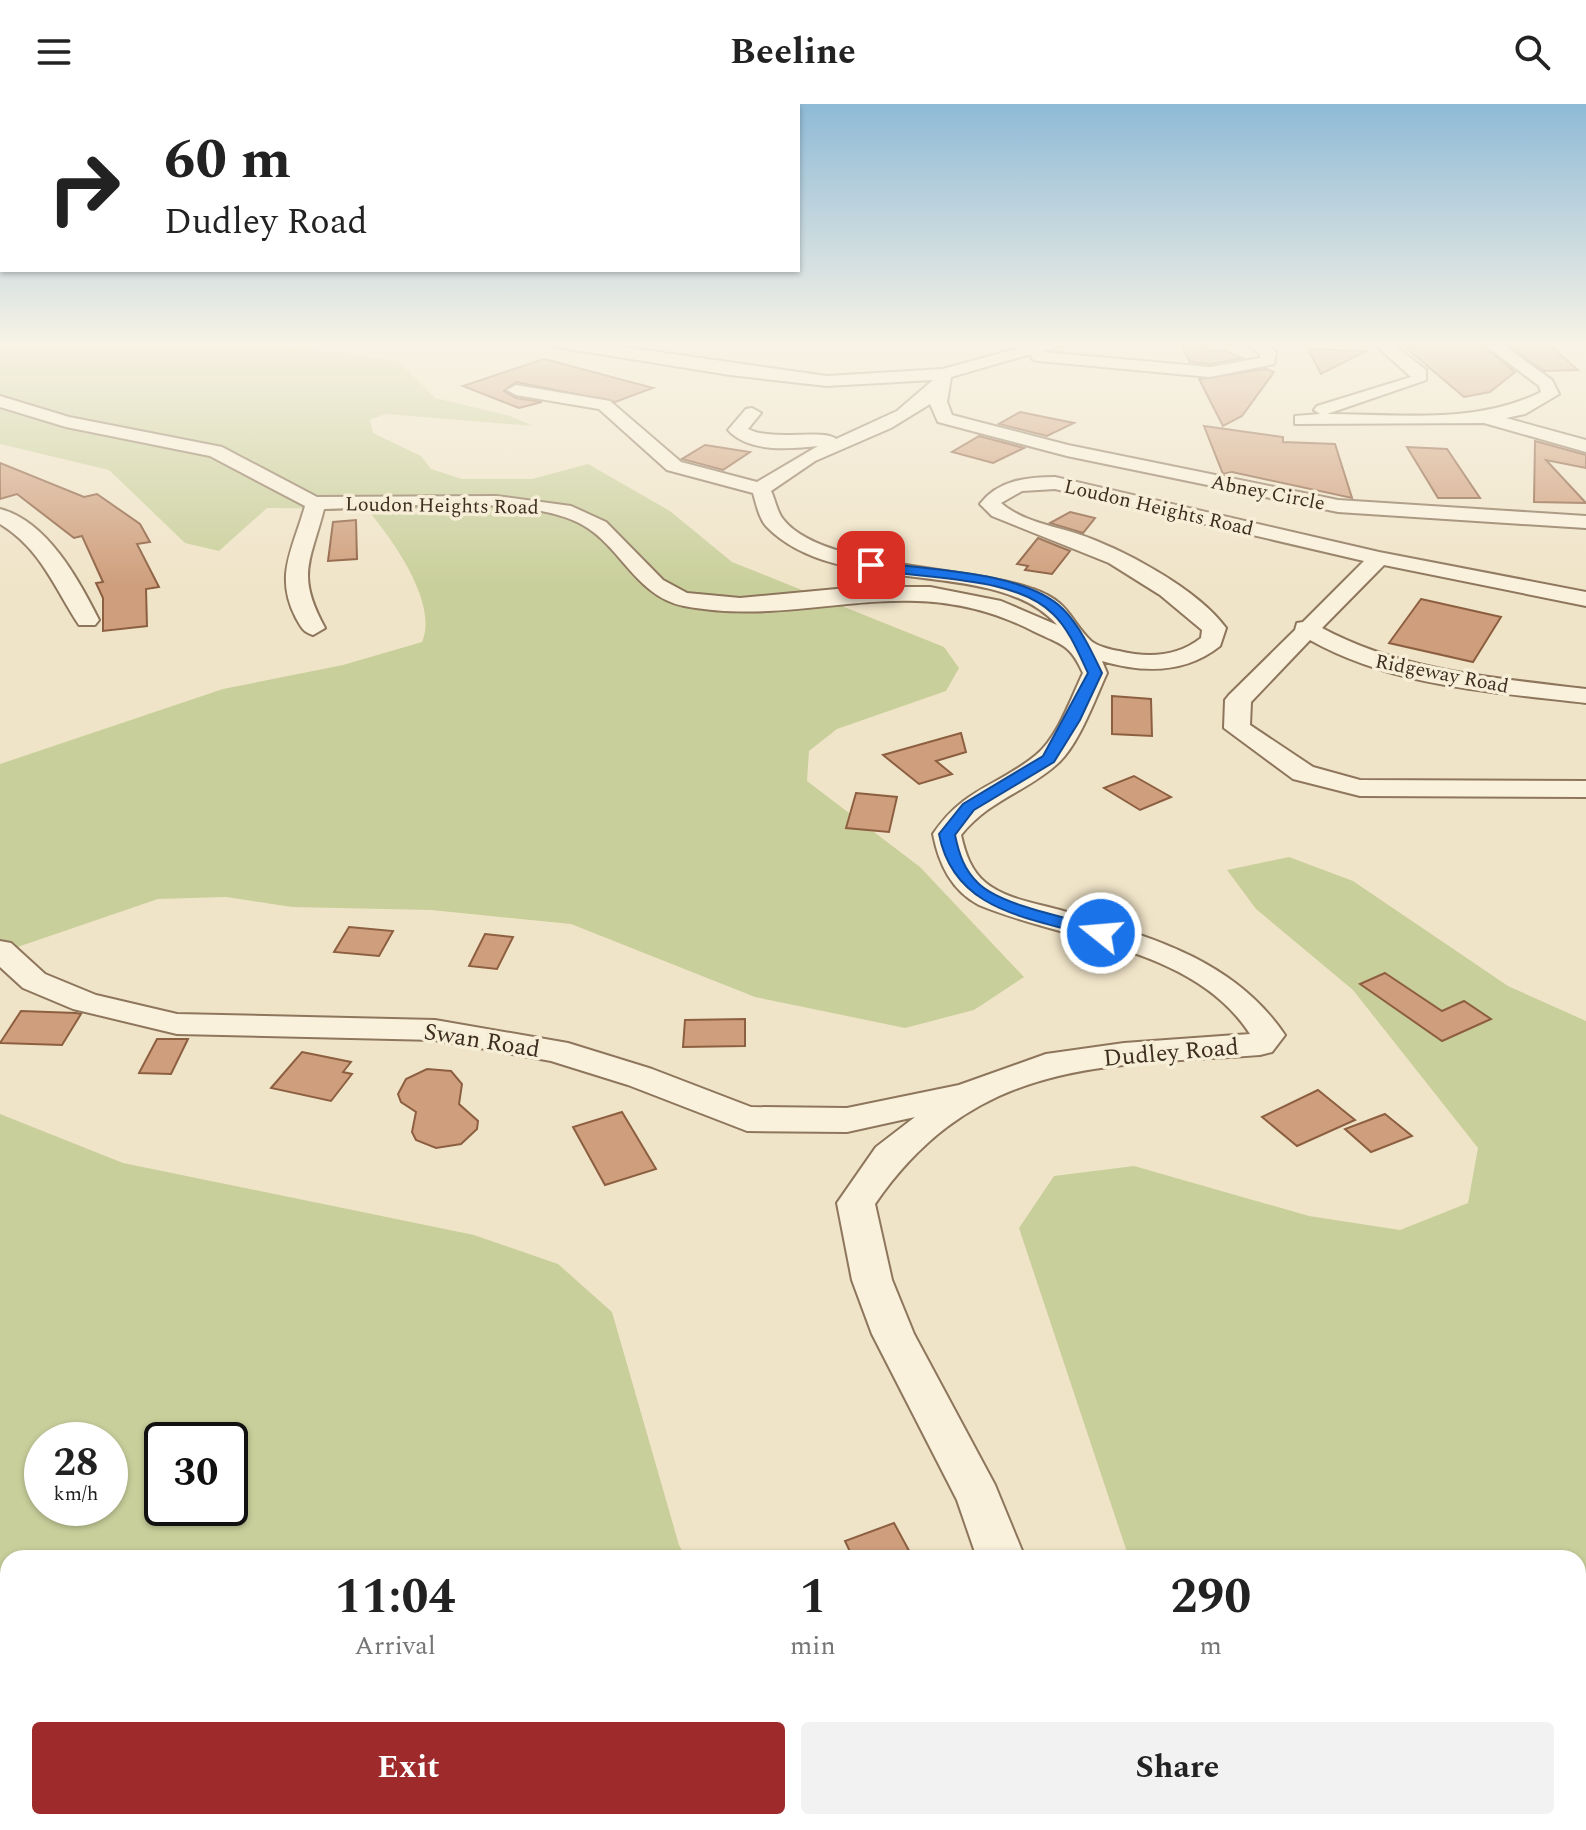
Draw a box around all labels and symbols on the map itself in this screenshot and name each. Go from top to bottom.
street label: Abney Circle [1208,467,1327,519]
street label: Loudon Heights Road [1061,472,1256,544]
street label: Loudon Heights Road [345,489,539,523]
pin [837,531,905,599]
street label: Ridgeway Road [1372,646,1511,702]
position arrow [1059,891,1143,975]
street label: Swan Road [421,1014,542,1068]
street label: Dudley Road [1102,1029,1240,1077]
speed limit sign: 30 [144,1422,248,1526]

